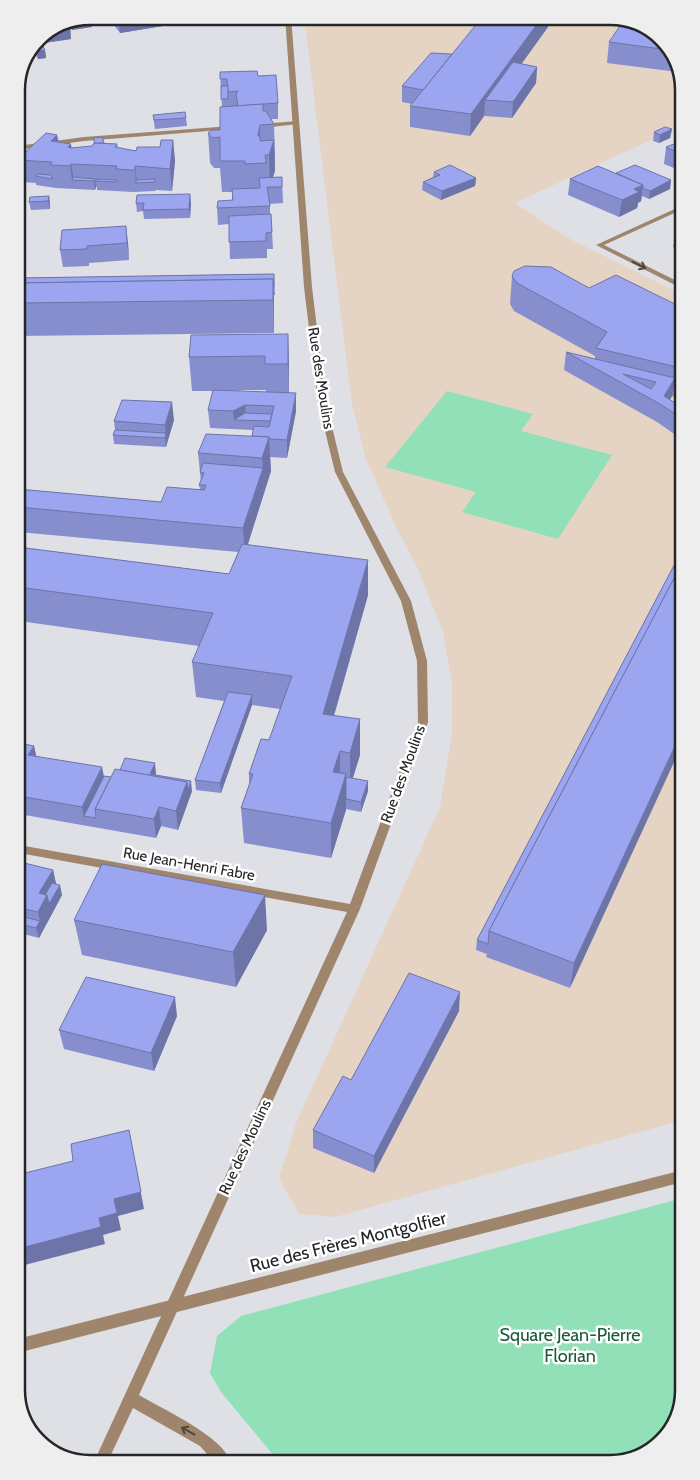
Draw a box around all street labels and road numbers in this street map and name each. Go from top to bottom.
street label: Rue des Moulins [304,326,338,430]
street label: Rue des Moulins [377,723,429,825]
street label: Rue Jean-Henri Fabre [122,844,257,885]
street label: Rue des Moulins [215,1097,275,1197]
street label: Rue des Frères Montgolfier [248,1207,449,1277]

